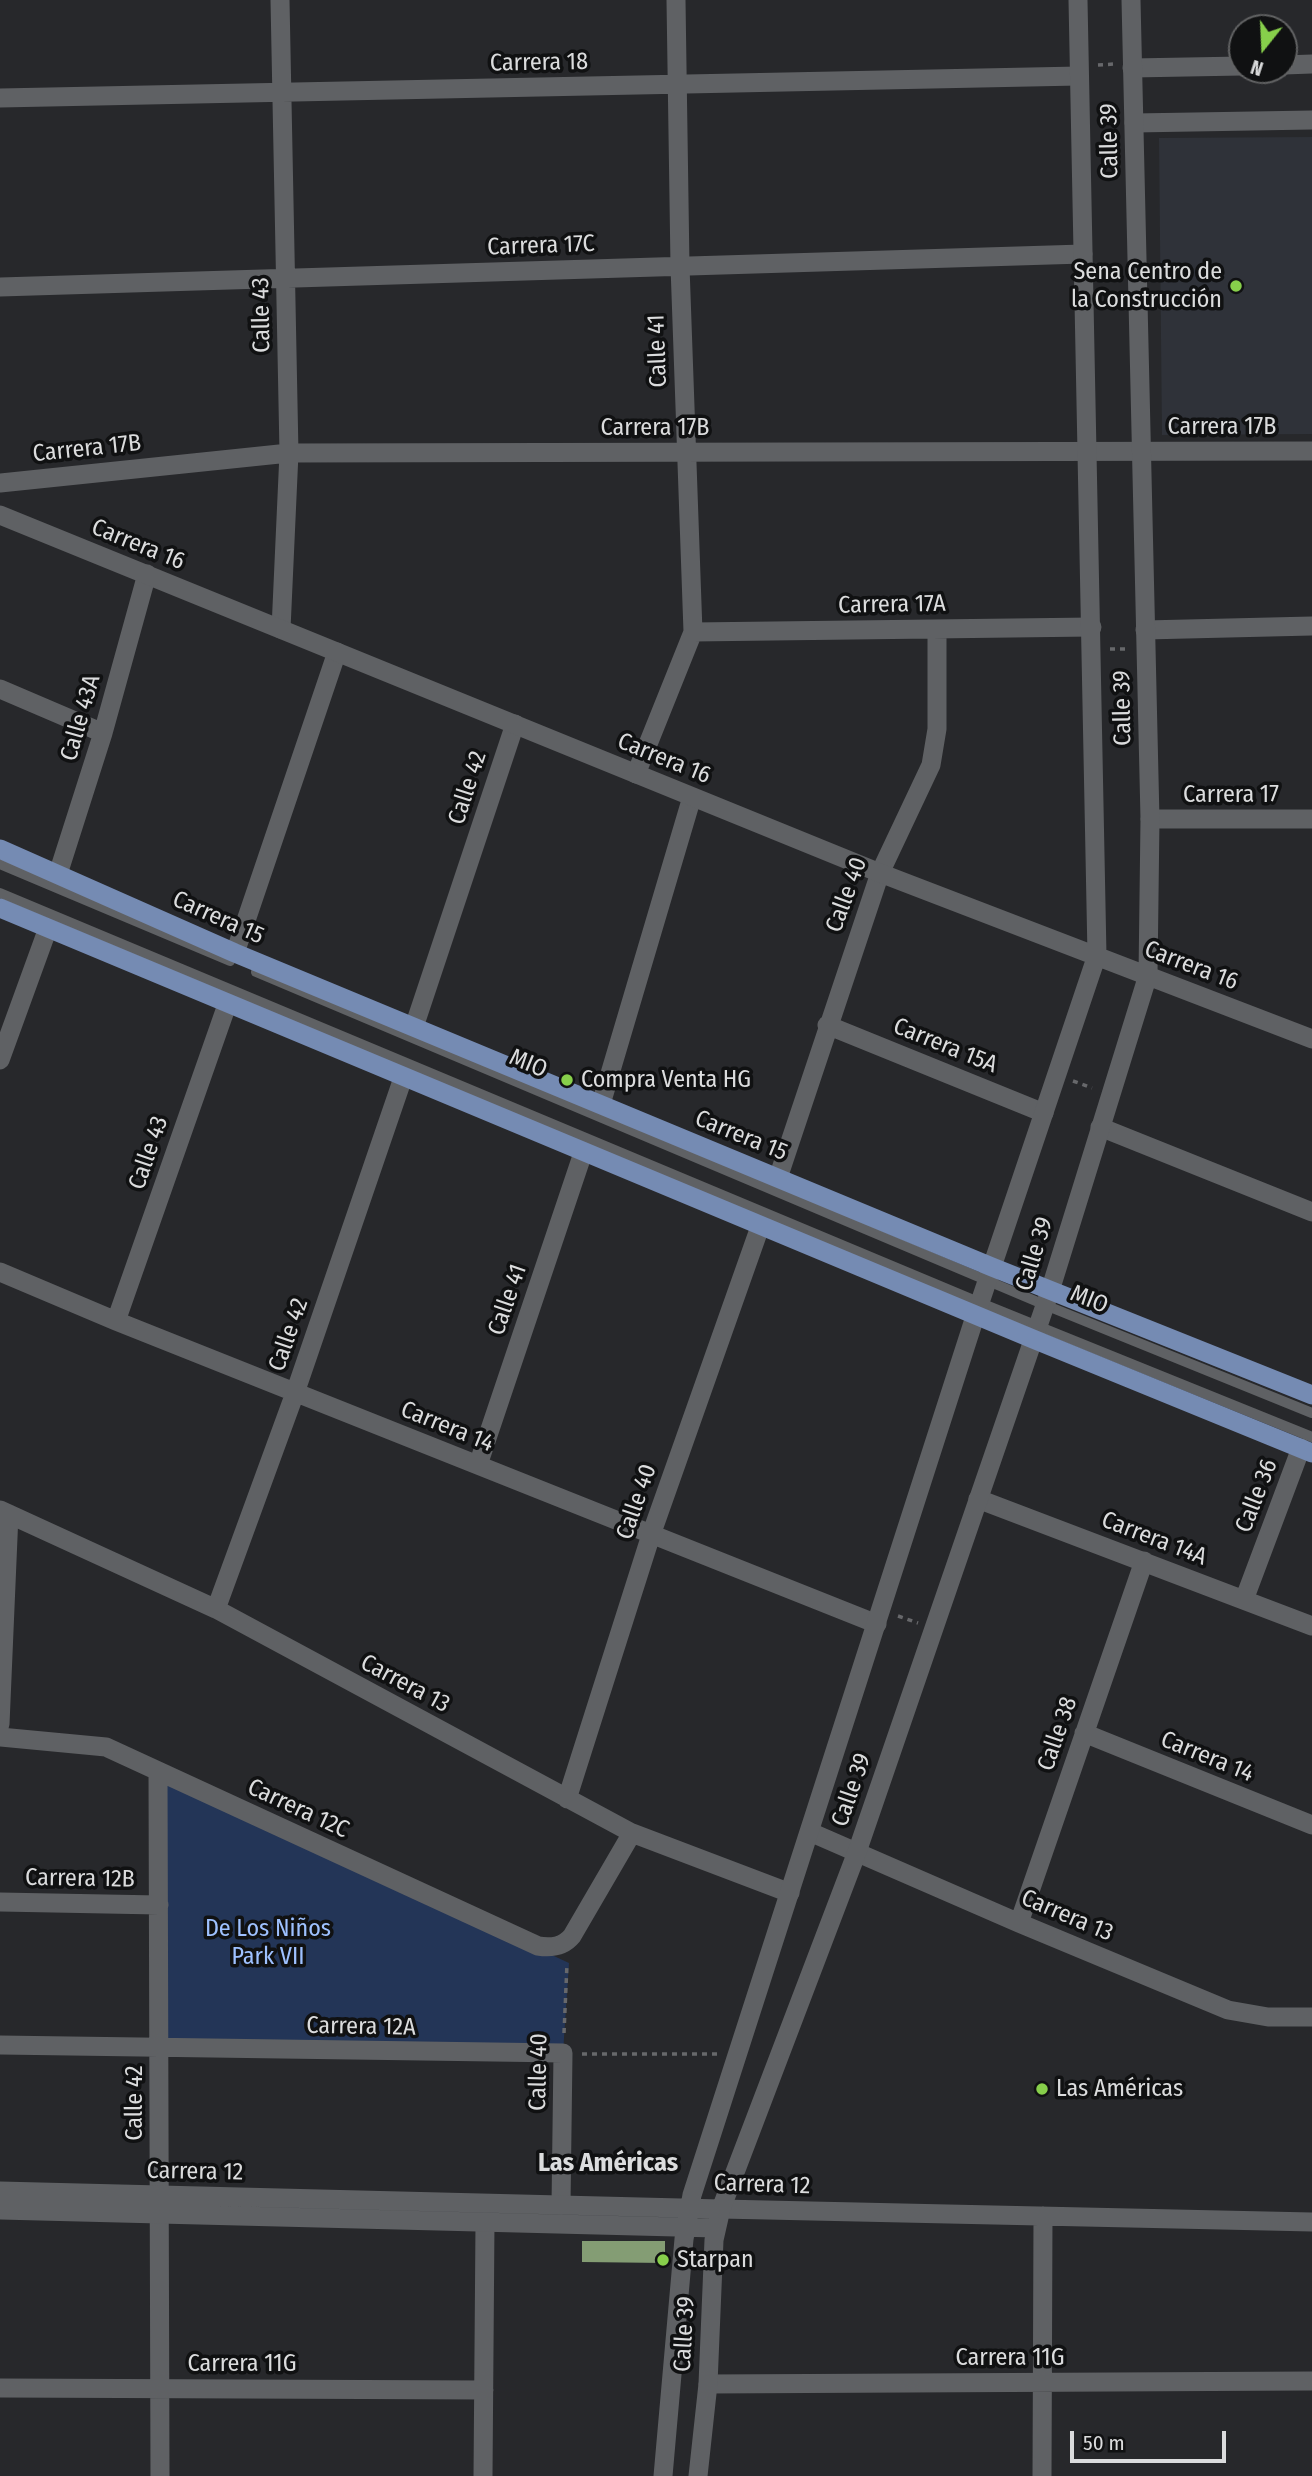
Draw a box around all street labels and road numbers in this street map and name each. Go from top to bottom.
street label: Carrera 18 [490,48,588,78]
street label: Calle 39 [1095,103,1125,179]
street label: Carrera 17C [487,230,595,262]
street label: Calle 43 [247,277,277,353]
street label: Calle 41 [642,314,674,388]
street label: Carrera 17B [1168,413,1276,441]
street label: Carrera 17B [601,414,709,442]
street label: Carrera 17B [31,429,143,469]
street label: Carrera 16 [87,513,189,577]
street label: Carrera 17A [838,590,946,620]
street label: Calle 39 [1108,670,1138,746]
street label: Calle 43A [55,672,107,764]
street label: Carrera 16 [613,727,715,791]
street label: Calle 42 [443,748,493,828]
street label: Carrera 17 [1183,781,1279,809]
street label: Calle 40 [820,854,874,936]
street label: Carrera 15 [168,885,268,951]
street label: Carrera 16 [1140,935,1242,997]
street label: Carrera 15A [889,1012,1001,1080]
street label: MIO [505,1043,551,1085]
street label: Carrera 15 [691,1104,791,1168]
street label: Calle 43 [123,1113,175,1193]
street label: Calle 39 [1010,1214,1060,1294]
street label: Calle 41 [482,1261,534,1339]
street label: MIO [1066,1279,1112,1321]
street label: Calle 42 [263,1295,315,1375]
street label: Carrera 14 [396,1395,498,1459]
street label: Calle 36 [1230,1455,1284,1537]
street label: Calle 40 [611,1461,663,1543]
street label: Carrera 14A [1097,1506,1211,1572]
street label: Carrera 13 [355,1649,455,1719]
street label: Calle 38 [1032,1693,1084,1775]
street label: Carrera 14 [1156,1725,1258,1789]
street label: Calle 39 [826,1750,878,1830]
street label: Carrera 12C [243,1773,353,1845]
street label: Carrera 12B [25,1864,135,1894]
street label: Carrera 13 [1017,1884,1117,1948]
street label: Carrera 12A [306,2012,416,2042]
street label: Calle 40 [524,2033,554,2111]
street label: Calle 42 [121,2065,149,2141]
street label: Carrera 12 [146,2157,244,2187]
street label: Carrera 12 [713,2169,811,2201]
street label: Calle 39 [669,2295,701,2373]
street label: Carrera 11G [956,2344,1064,2372]
street label: Carrera 11G [188,2350,296,2378]

